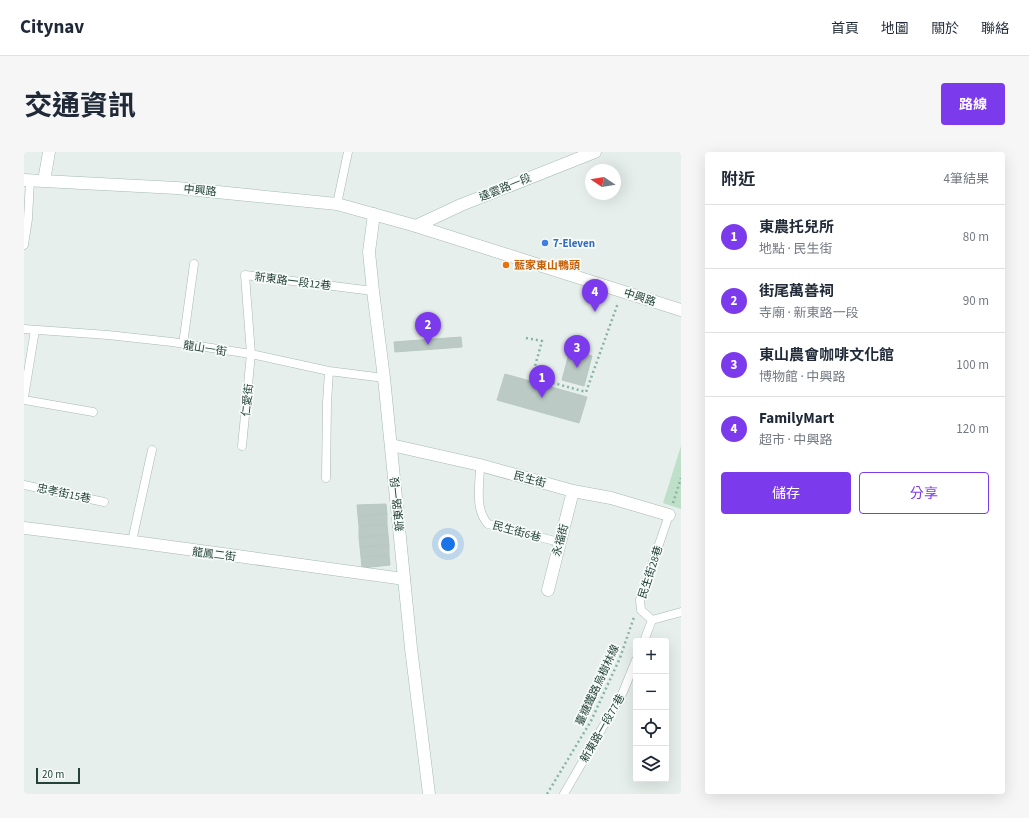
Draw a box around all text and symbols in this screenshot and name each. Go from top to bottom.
text: Citynav [20,14,84,41]
text: 首頁 [831,19,859,39]
text: 地圖 [881,19,909,39]
text: 關於 [931,19,959,39]
text: 聯絡 [981,19,1009,39]
button: 路線 [941,83,1005,125]
text: 交通資訊 [24,86,136,126]
north arrow [585,164,621,200]
text: 附近 [721,168,755,192]
street label: 達雲路一段 [477,170,533,205]
text: 4筆結果 [944,170,989,188]
street label: 中興路 [183,182,217,199]
text: 東農托兒所 [759,217,834,238]
text: 1 [731,228,737,246]
text: 80 m [963,228,989,246]
place label: 7-Eleven [553,236,595,251]
marker: 7-Eleven [540,238,550,248]
text: 地點 · 民生街 [759,240,832,258]
place label: 藍家東山鴨頭 [514,258,580,273]
marker: 藍家東山鴨頭 [501,260,511,270]
street label: 新東路一段12巷 [254,269,332,294]
pin: 4 [582,279,608,312]
text: 街尾萬善祠 [759,281,834,302]
street label: 中興路 [622,285,658,310]
text: 2 [731,292,737,310]
text: 90 m [963,292,989,310]
text: 寺廟 · 新東路一段 [759,304,858,322]
pin: 2 [415,312,441,345]
pin: 3 [564,335,590,368]
street label: 龍山一街 [182,338,228,359]
text: 東山農會咖啡文化館 [759,345,894,366]
text: 3 [731,356,737,374]
text: 100 m [956,356,989,374]
pin: 1 [529,365,555,398]
text: 博物館 · 中興路 [759,368,845,386]
street label: 仁愛街 [238,383,257,417]
text: FamilyMart [759,408,834,429]
text: 4 [731,420,737,438]
text: 120 m [956,420,989,438]
text: 超市 · 中興路 [759,431,832,449]
street label: 民生街 [512,468,548,491]
button: 儲存 [721,472,851,514]
button: 分享 [859,472,989,514]
street label: 新東路一段 [387,476,408,532]
street label: 忠孝街15巷 [35,480,92,507]
street label: 民生街6巷 [491,518,543,545]
street label: 永福街 [549,522,572,558]
your location [438,534,458,554]
street label: 龍鳳二街 [191,544,237,565]
street label: 民生街28巷 [635,544,666,601]
map controls [633,638,669,782]
button: + [633,638,669,674]
street label: 臺糖鐵路烏樹林線 [572,642,623,728]
button: − [633,674,669,710]
street label: 新東路一段77巷 [577,691,628,765]
button: locate [633,710,669,746]
button: layers [633,746,669,782]
scale bar [36,766,80,785]
text: 20 m [42,767,64,782]

